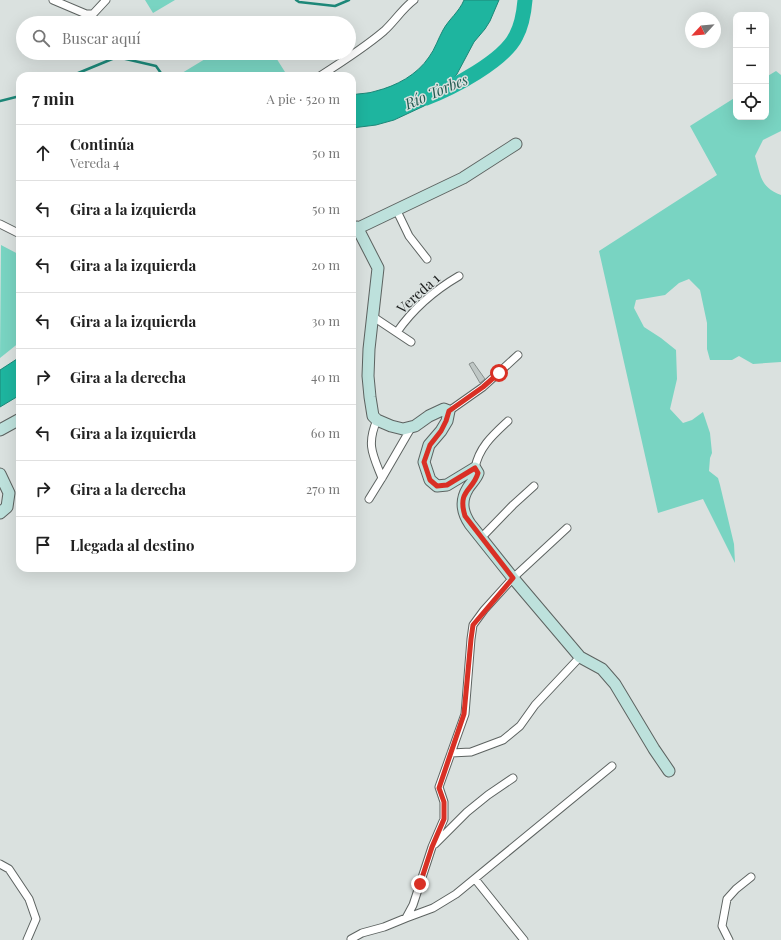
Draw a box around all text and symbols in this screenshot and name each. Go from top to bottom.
north arrow [685,12,721,48]
map controls [733,12,769,120]
button: + [733,12,769,48]
search box [16,16,356,60]
icon: search [30,27,52,49]
text: Buscar aquí [62,28,141,48]
button: − [733,48,769,84]
water label: Río Torbes [400,69,471,114]
button: locate [733,84,769,120]
text: 7 min [32,87,75,109]
text: A pie · 520 m [267,90,340,107]
text: Continúa [70,134,134,154]
icon: ahead [32,142,54,164]
text: 50 m [312,144,340,161]
text: Vereda 4 [70,154,119,171]
icon: left [32,198,54,220]
text: Gira a la izquierda [70,199,196,219]
text: 50 m [312,200,340,217]
icon: left [32,254,54,276]
text: Gira a la izquierda [70,255,196,275]
text: 20 m [311,256,340,273]
street label: Vereda 1 [392,269,444,318]
icon: left [32,310,54,332]
text: Gira a la izquierda [70,311,196,331]
text: 30 m [312,312,340,329]
route start [490,364,508,382]
icon: right [32,366,54,388]
text: Gira a la derecha [70,367,186,387]
text: 40 m [311,368,340,385]
icon: left [32,422,54,444]
text: Gira a la izquierda [70,423,196,443]
text: 60 m [311,424,340,441]
icon: right [32,478,54,500]
text: Gira a la derecha [70,479,186,499]
text: 270 m [306,480,340,497]
icon: arrive [32,534,54,556]
text: Llegada al destino [70,535,194,555]
route end [411,875,429,893]

